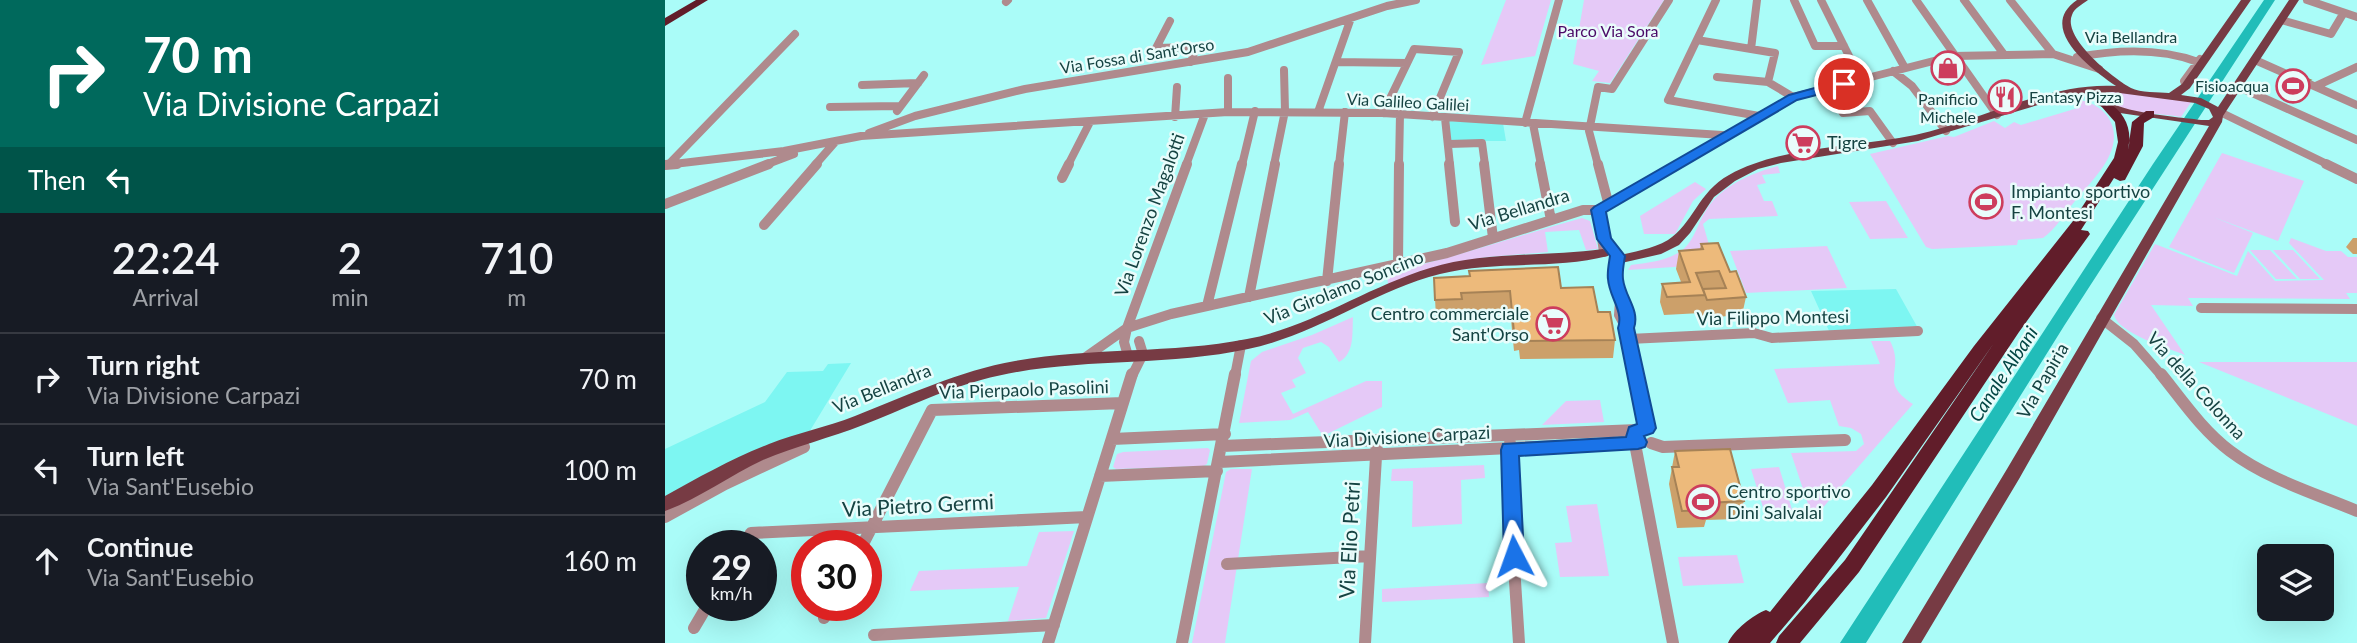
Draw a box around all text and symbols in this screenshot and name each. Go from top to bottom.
park label: Parco Via Sora [1558,21,1658,40]
text: 70 m [143,25,253,83]
street label: Via Bellandra [2085,27,2177,46]
icon: right [28,28,119,119]
street label: Via Fossa di Sant'Orso [1059,34,1215,77]
shop icon: Panificio Michele [1929,49,1967,87]
pin [1814,54,1874,114]
icon: arrive [1825,65,1863,103]
sports icon: Fisioacqua [2274,67,2312,105]
place label: Fisioacqua [2195,76,2269,95]
restaurant icon: Fantasy Pizza [1986,78,2024,116]
text: Via Divisione Carpazi [143,84,440,123]
place label: Fantasy Pizza [2029,87,2122,106]
street label: Via Galileo Galilei [1346,89,1470,114]
place label: Panificio Michele [1918,89,1978,126]
supermarket icon: Tigre [1784,124,1822,162]
street label: Via Lorenzo Magalotti [1109,130,1189,299]
place label: Tigre [1827,131,1867,153]
icon: left [100,161,138,199]
text: Then [28,164,86,196]
place label: Impianto sportivo F. Montesi [2011,180,2150,223]
street label: Via Bellandra [1466,183,1572,235]
sports icon: Impianto sportivo F. Montesi [1967,183,2005,221]
text: 22:24 [112,233,220,283]
text: 2 [338,233,362,283]
text: 710 [480,233,553,283]
street label: Via Girolamo Soncino [1261,245,1426,329]
text: Arrival [133,283,199,311]
text: min [331,283,369,311]
text: m [507,283,526,311]
place label: Centro commerciale Sant'Orso [1371,302,1529,345]
supermarket icon: Centro commerciale Sant'Orso [1534,305,1572,343]
street label: Via Filippo Montesi [1696,305,1849,329]
water label: Canale Albani [1963,321,2042,426]
street label: Via della Colonna [2143,327,2251,444]
street label: Via Papiria [2012,339,2073,422]
text: Turn right [87,349,200,381]
street label: Via Bellandra [829,358,934,418]
icon: right [28,360,66,398]
text: 70 m [579,363,637,395]
street label: Via Pierpaolo Pasolini [939,375,1109,403]
text: Via Divisione Carpazi [87,381,300,409]
street label: Via Divisione Carpazi [1323,421,1491,451]
text: Turn left [87,440,184,472]
icon: left [28,451,66,489]
text: 100 m [564,454,637,486]
text: Via Sant'Eusebio [87,472,254,500]
place label: Centro sportivo Dini Salvalai [1727,480,1851,523]
street label: Via Elio Petri [1333,481,1364,599]
sports icon: Centro sportivo Dini Salvalai [1684,483,1722,521]
street label: Via Pietro Germi [841,488,994,521]
position arrow [1477,519,1551,593]
speed limit sign: 30 [791,530,882,621]
text: Continue [87,531,193,563]
icon: ahead [28,542,66,580]
map controls [2257,544,2334,621]
button: layers [2257,544,2334,621]
text: 160 m [564,545,637,577]
text: 29 [711,545,752,587]
text: Via Sant'Eusebio [87,563,254,591]
text: km/h [710,582,753,604]

